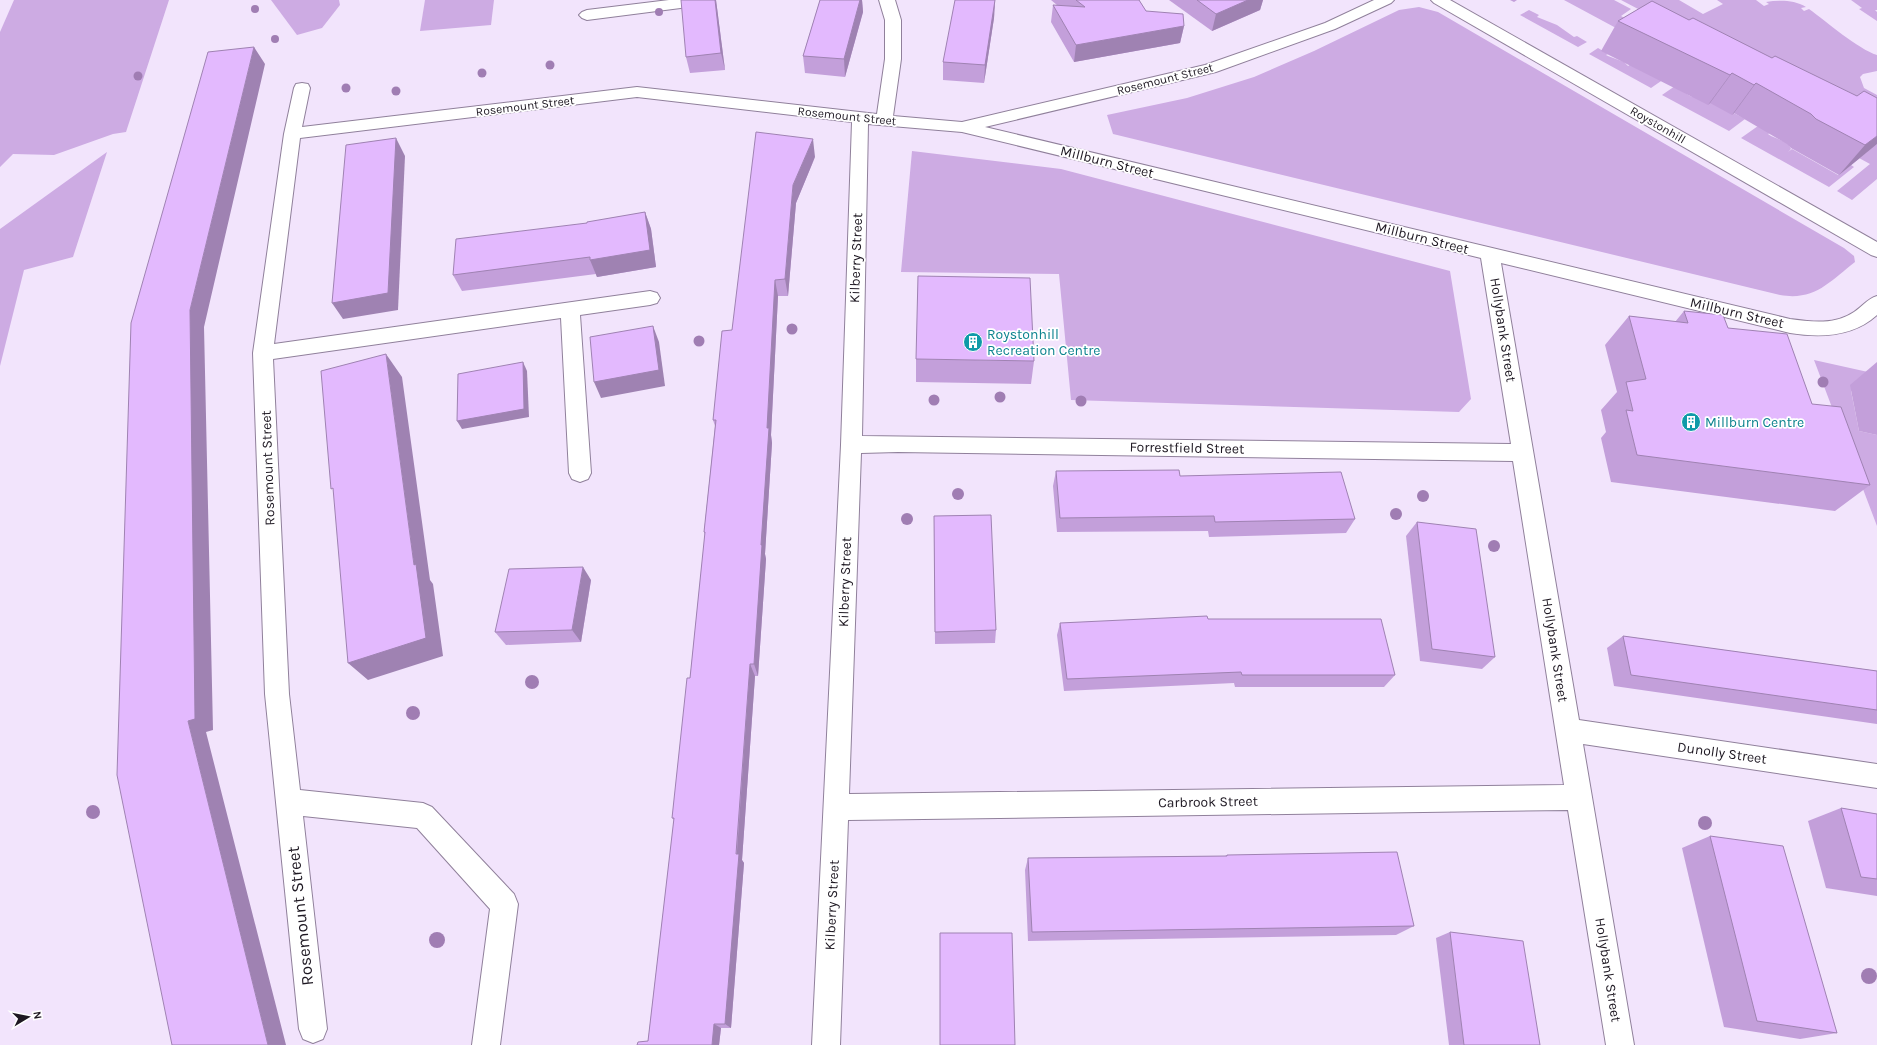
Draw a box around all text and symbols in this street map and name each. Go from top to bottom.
street label: Rosemount Street [1115,60,1215,98]
street label: Rosemount Street [475,93,575,119]
street label: Rosemount Street [797,104,897,128]
street label: Roystonhill [1628,104,1688,146]
street label: Millburn Street [1058,142,1156,182]
street label: Kilberry Street [846,212,866,304]
street label: Millburn Street [1373,218,1471,258]
street label: Hollybank Street [1486,277,1520,383]
street label: Millburn Street [1688,294,1786,332]
place label: Roystonhill Recreation Centre [987,326,1101,359]
building icon: Roystonhill Recreation Centre [962,331,984,353]
street label: Rosemount Street [257,410,279,526]
building icon: Millburn Centre [1680,411,1702,433]
place label: Millburn Centre [1705,414,1804,431]
street label: Forrestfield Street [1130,439,1244,457]
street label: Kilberry Street [835,536,855,628]
street label: Hollybank Street [1538,597,1572,703]
street label: Dunolly Street [1676,738,1768,768]
street label: Carbrook Street [1158,793,1258,811]
street label: Rosemount Street [283,845,317,987]
street label: Kilberry Street [821,859,843,951]
street label: Hollybank Street [1591,917,1625,1023]
north arrow [8,997,48,1037]
text: N [30,1010,44,1020]

